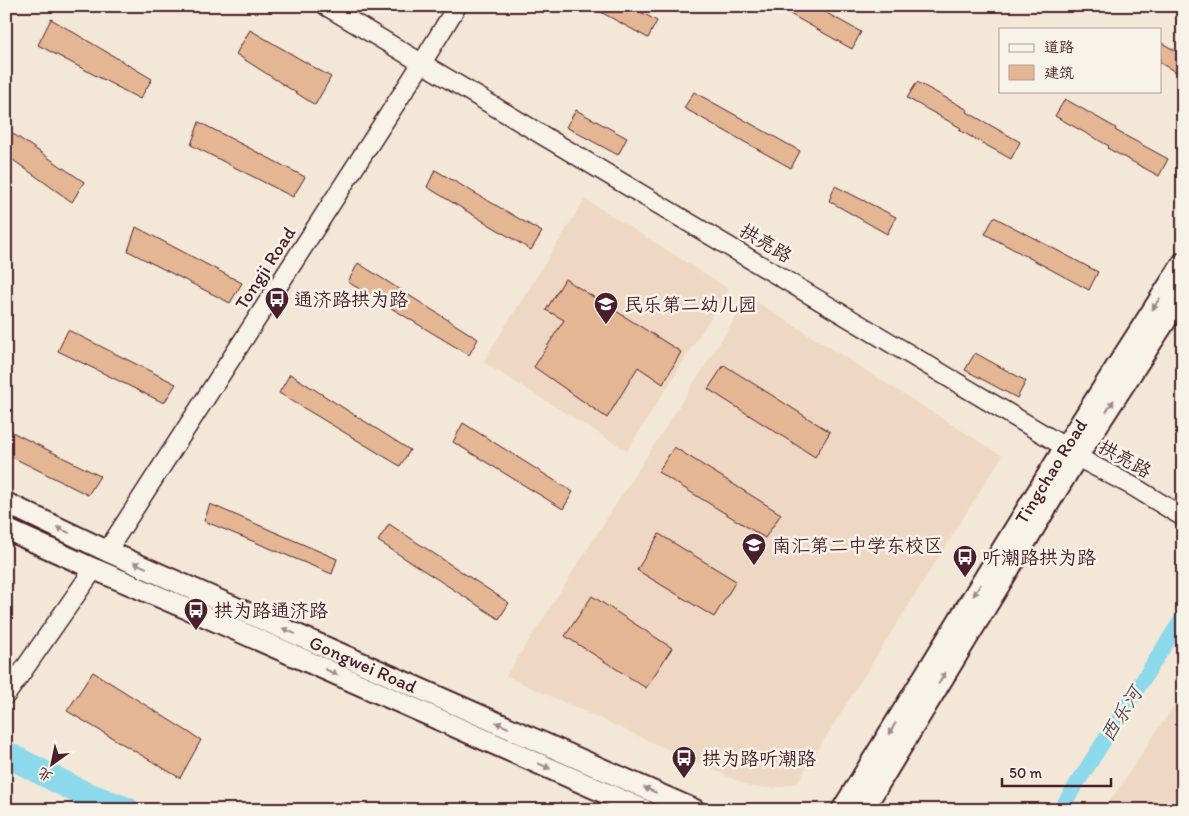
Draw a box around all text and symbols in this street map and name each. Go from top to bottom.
legend [999,28,1162,92]
text: 道路 [1044,38,1074,56]
text: 建筑 [1044,64,1074,82]
street label: 拱亮路 [736,218,796,268]
street label: Tongji Road [230,222,301,314]
bus stop icon: 通济路拱为路 [264,286,290,320]
place label: 通济路拱为路 [294,288,408,311]
school or university icon: 民乐第二幼儿园 [593,291,619,325]
place label: 民乐第二幼儿园 [624,293,757,316]
one-way arrow [1152,298,1161,311]
one-way arrow [1105,399,1115,413]
street label: Tingchao Road [1009,414,1092,528]
street label: 拱亮路 [1094,435,1156,483]
one-way arrow [56,526,70,534]
school or university icon: 南汇第二中学东校区 [741,532,767,566]
place label: 南汇第二中学东校区 [772,534,943,557]
bus stop icon: 听潮路拱为路 [952,544,978,578]
place label: 听潮路拱为路 [982,546,1096,569]
one-way arrow [133,561,147,569]
one-way arrow [972,584,981,597]
bus stop icon: 拱为路通济路 [183,597,209,631]
place label: 拱为路通济路 [214,599,328,622]
one-way arrow [282,626,296,634]
street label: Gongwei Road [306,630,421,698]
one-way arrow [324,669,338,677]
one-way arrow [938,672,947,685]
water label: 西乐河 [1095,680,1149,746]
one-way arrow [495,720,509,728]
one-way arrow [887,722,897,735]
north arrow [28,738,78,788]
bus stop icon: 拱为路听潮路 [671,745,697,779]
place label: 拱为路听潮路 [702,747,816,770]
scale bar [1002,756,1110,788]
one-way arrow [537,762,551,770]
text: 北 [35,764,56,785]
text: 50 m [1009,764,1042,782]
one-way arrow [643,786,657,794]

